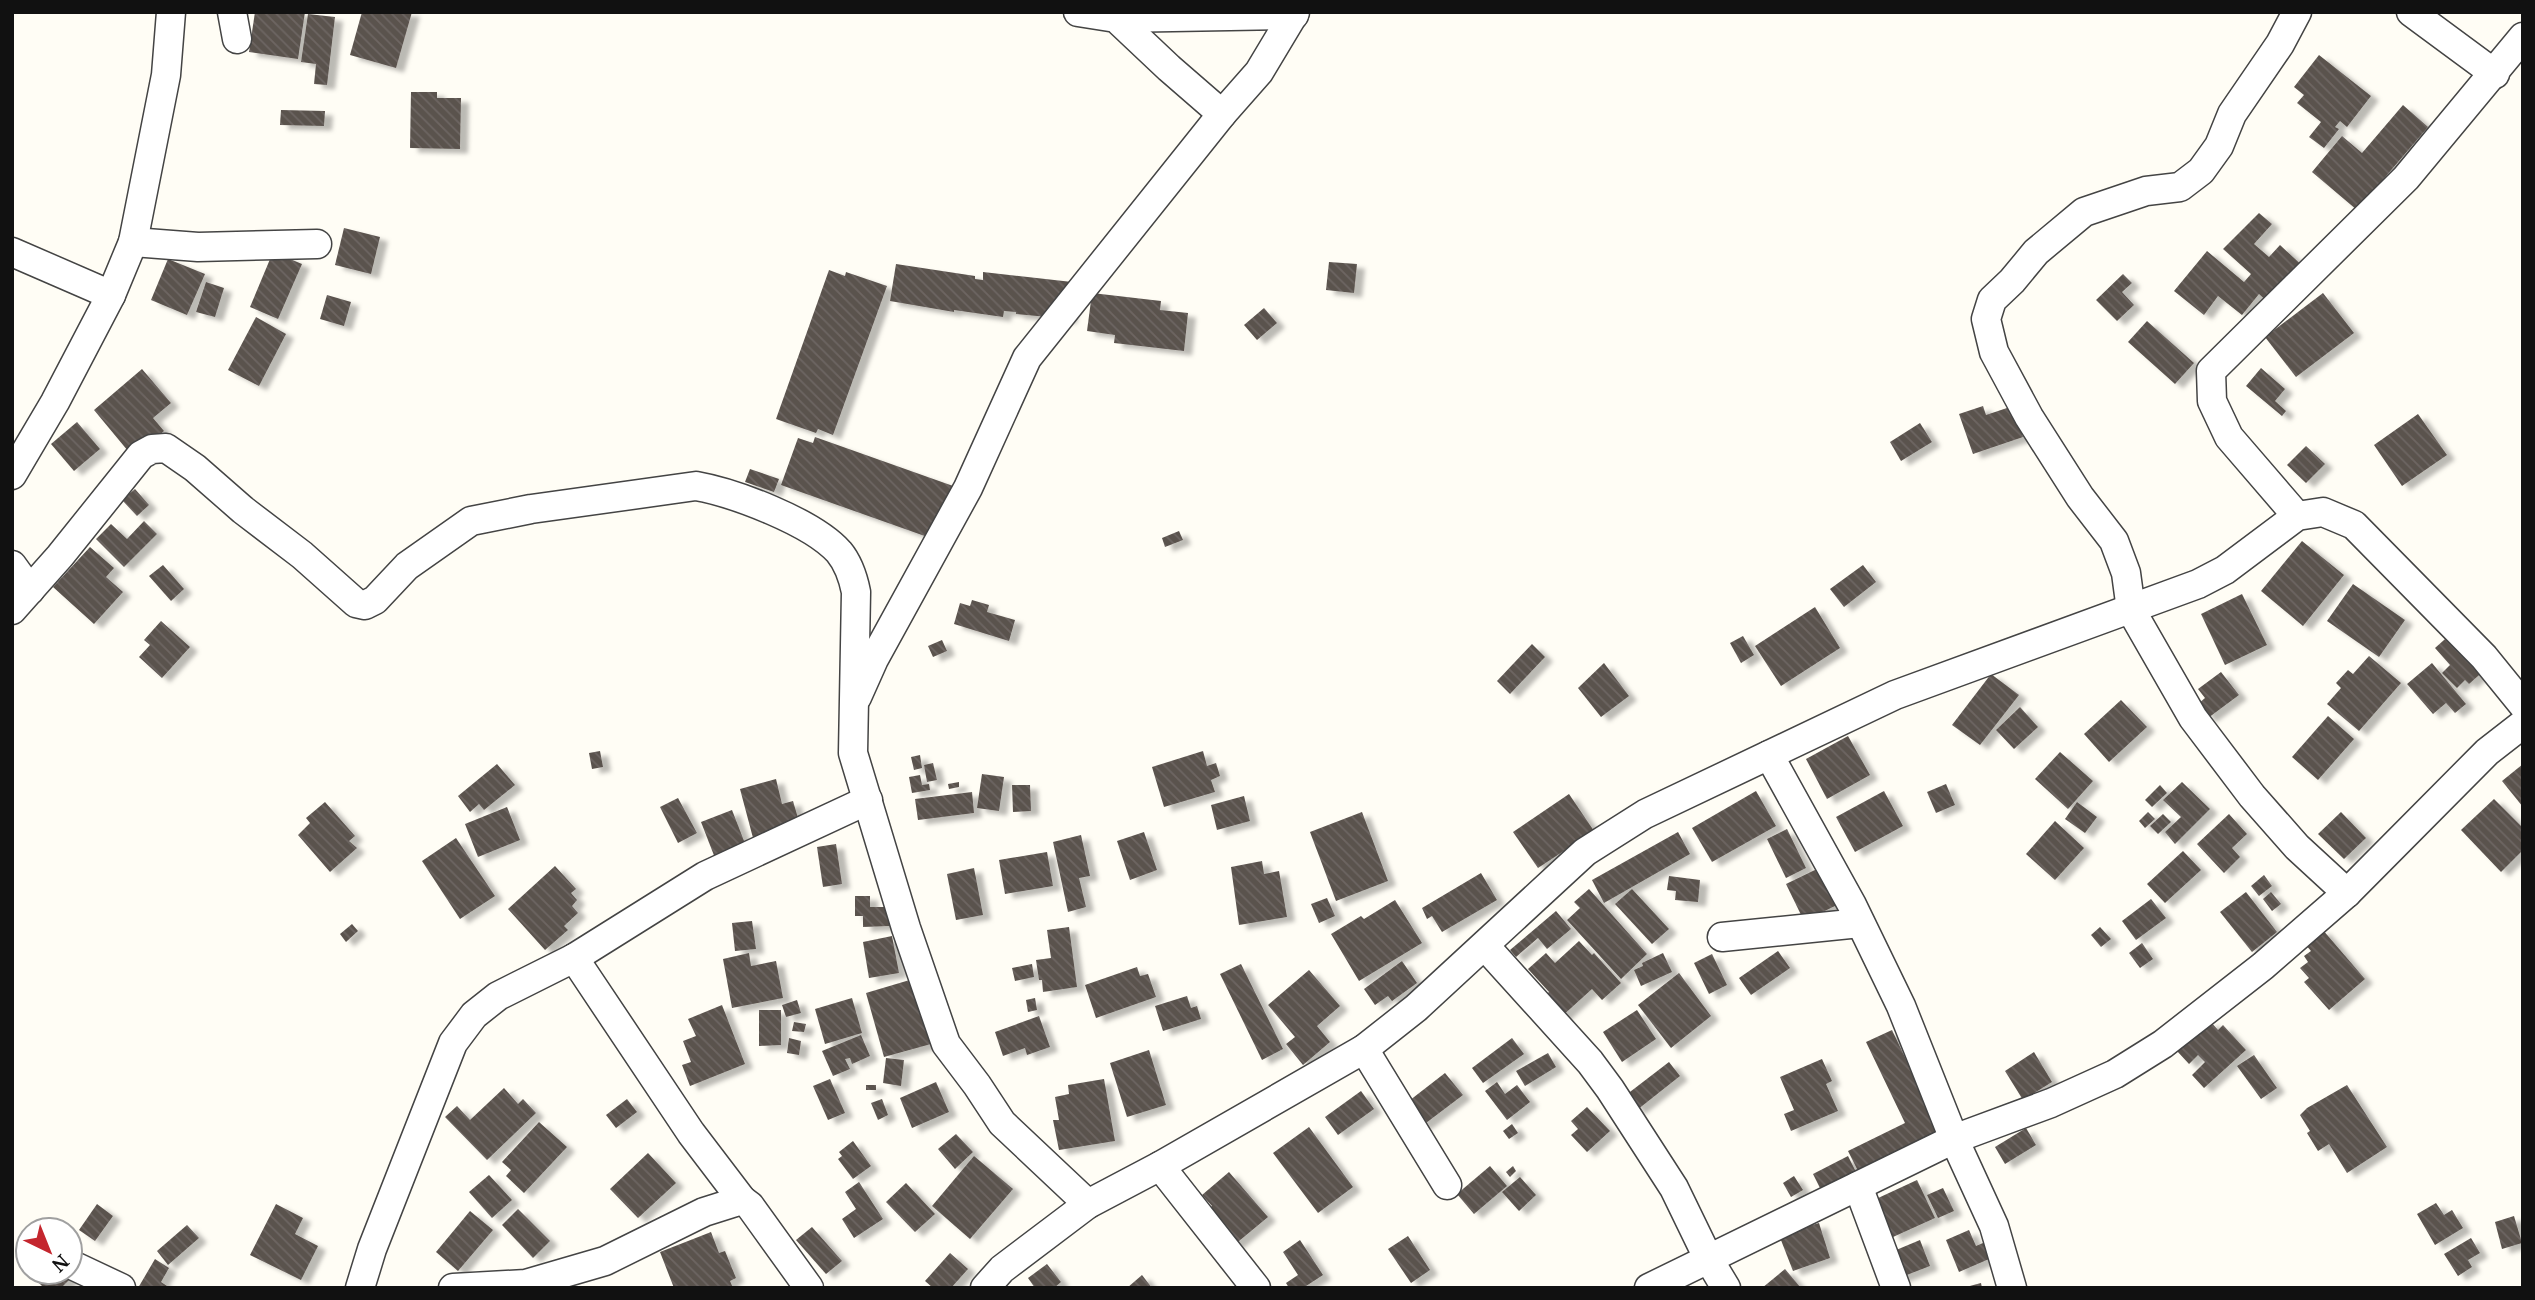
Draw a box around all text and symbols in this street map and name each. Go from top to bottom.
north arrow [14,1216,84,1286]
text: N [46,1249,75,1278]

